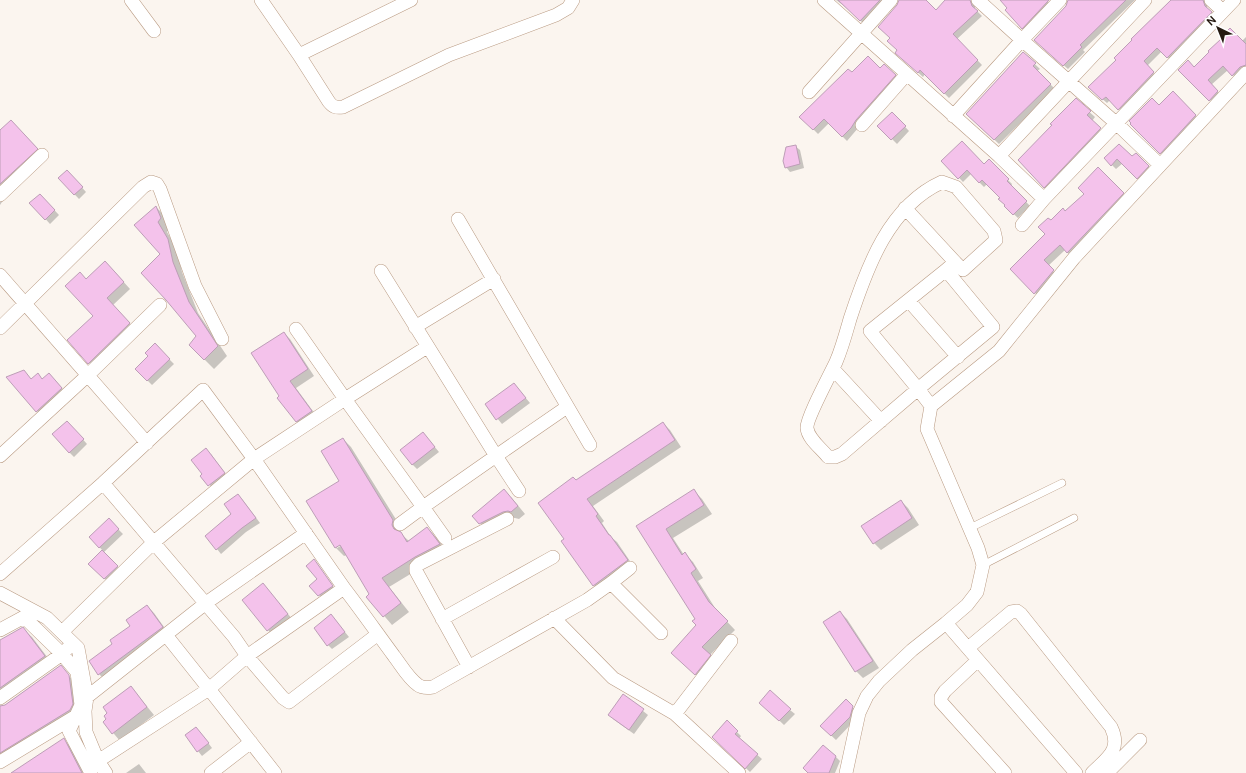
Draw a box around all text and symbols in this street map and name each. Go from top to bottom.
north arrow [1198,8,1238,48]
text: N [1203,13,1219,29]

